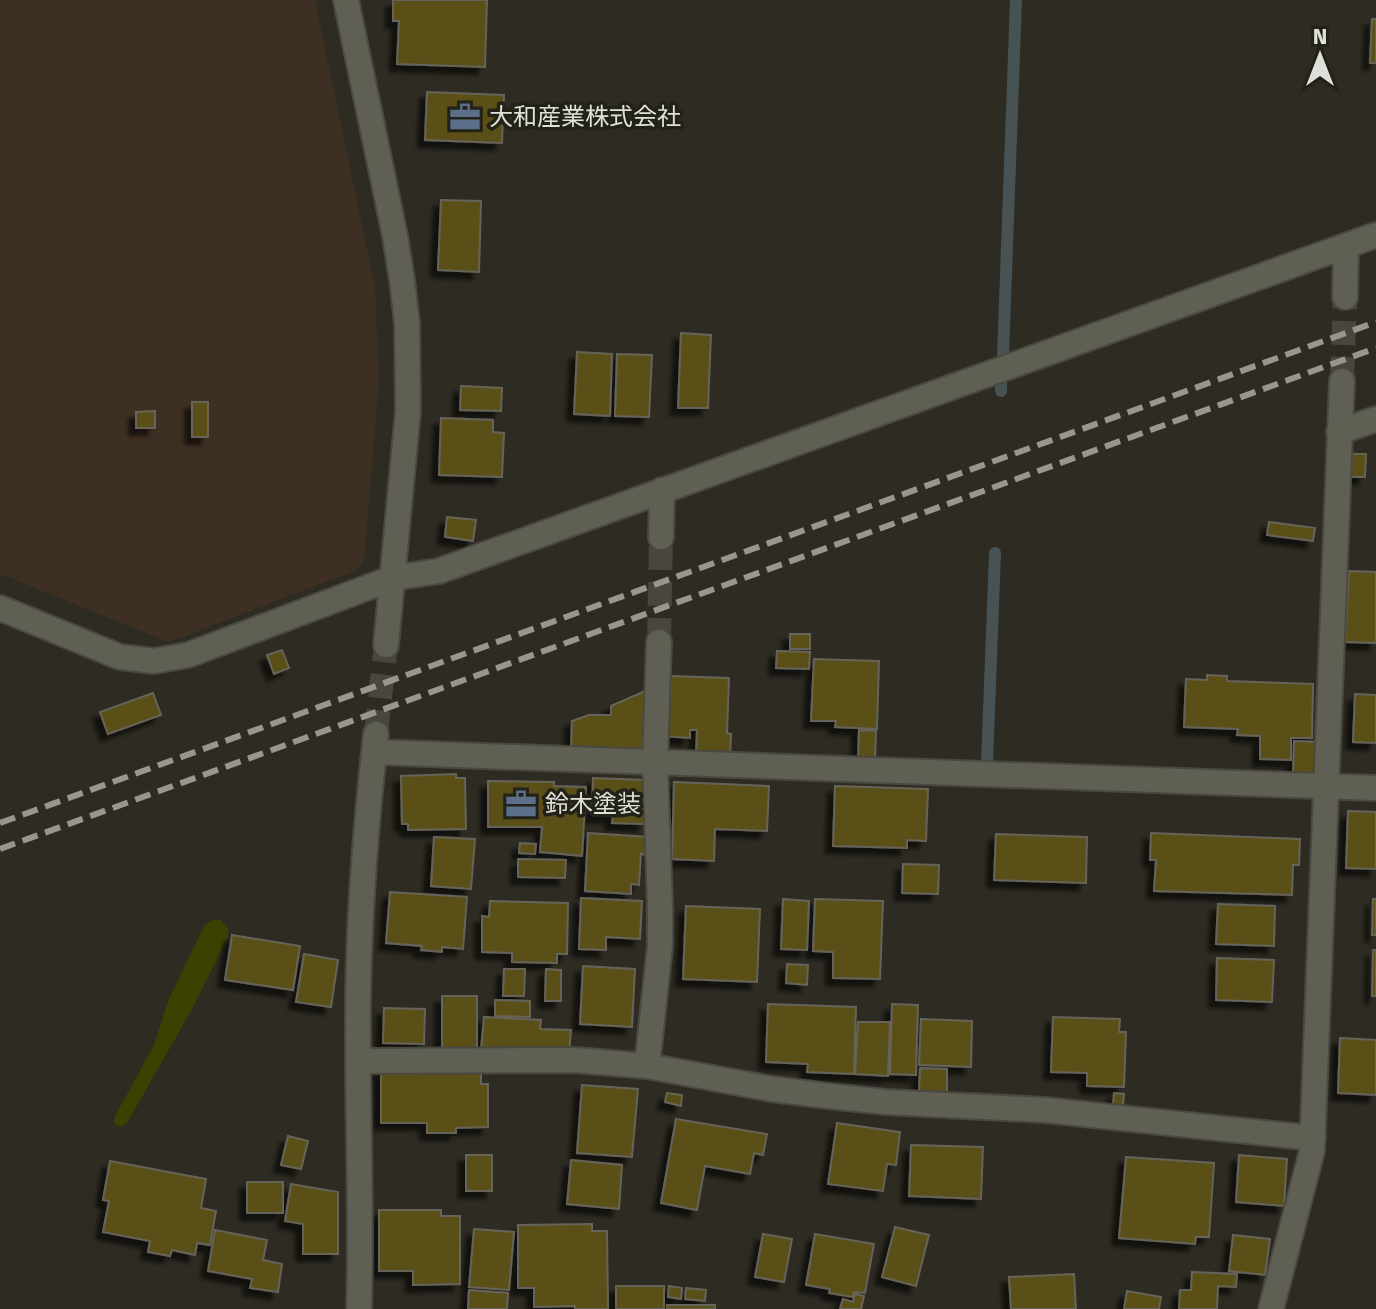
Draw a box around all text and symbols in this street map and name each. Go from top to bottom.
north arrow [1280,16,1360,96]
text: N [1313,23,1327,50]
office icon: 大和産業株式会社 [448,100,482,134]
place label: 大和産業株式会社 [489,103,681,131]
office icon: 鈴木塗装 [504,787,538,821]
place label: 鈴木塗装 [545,790,641,818]

